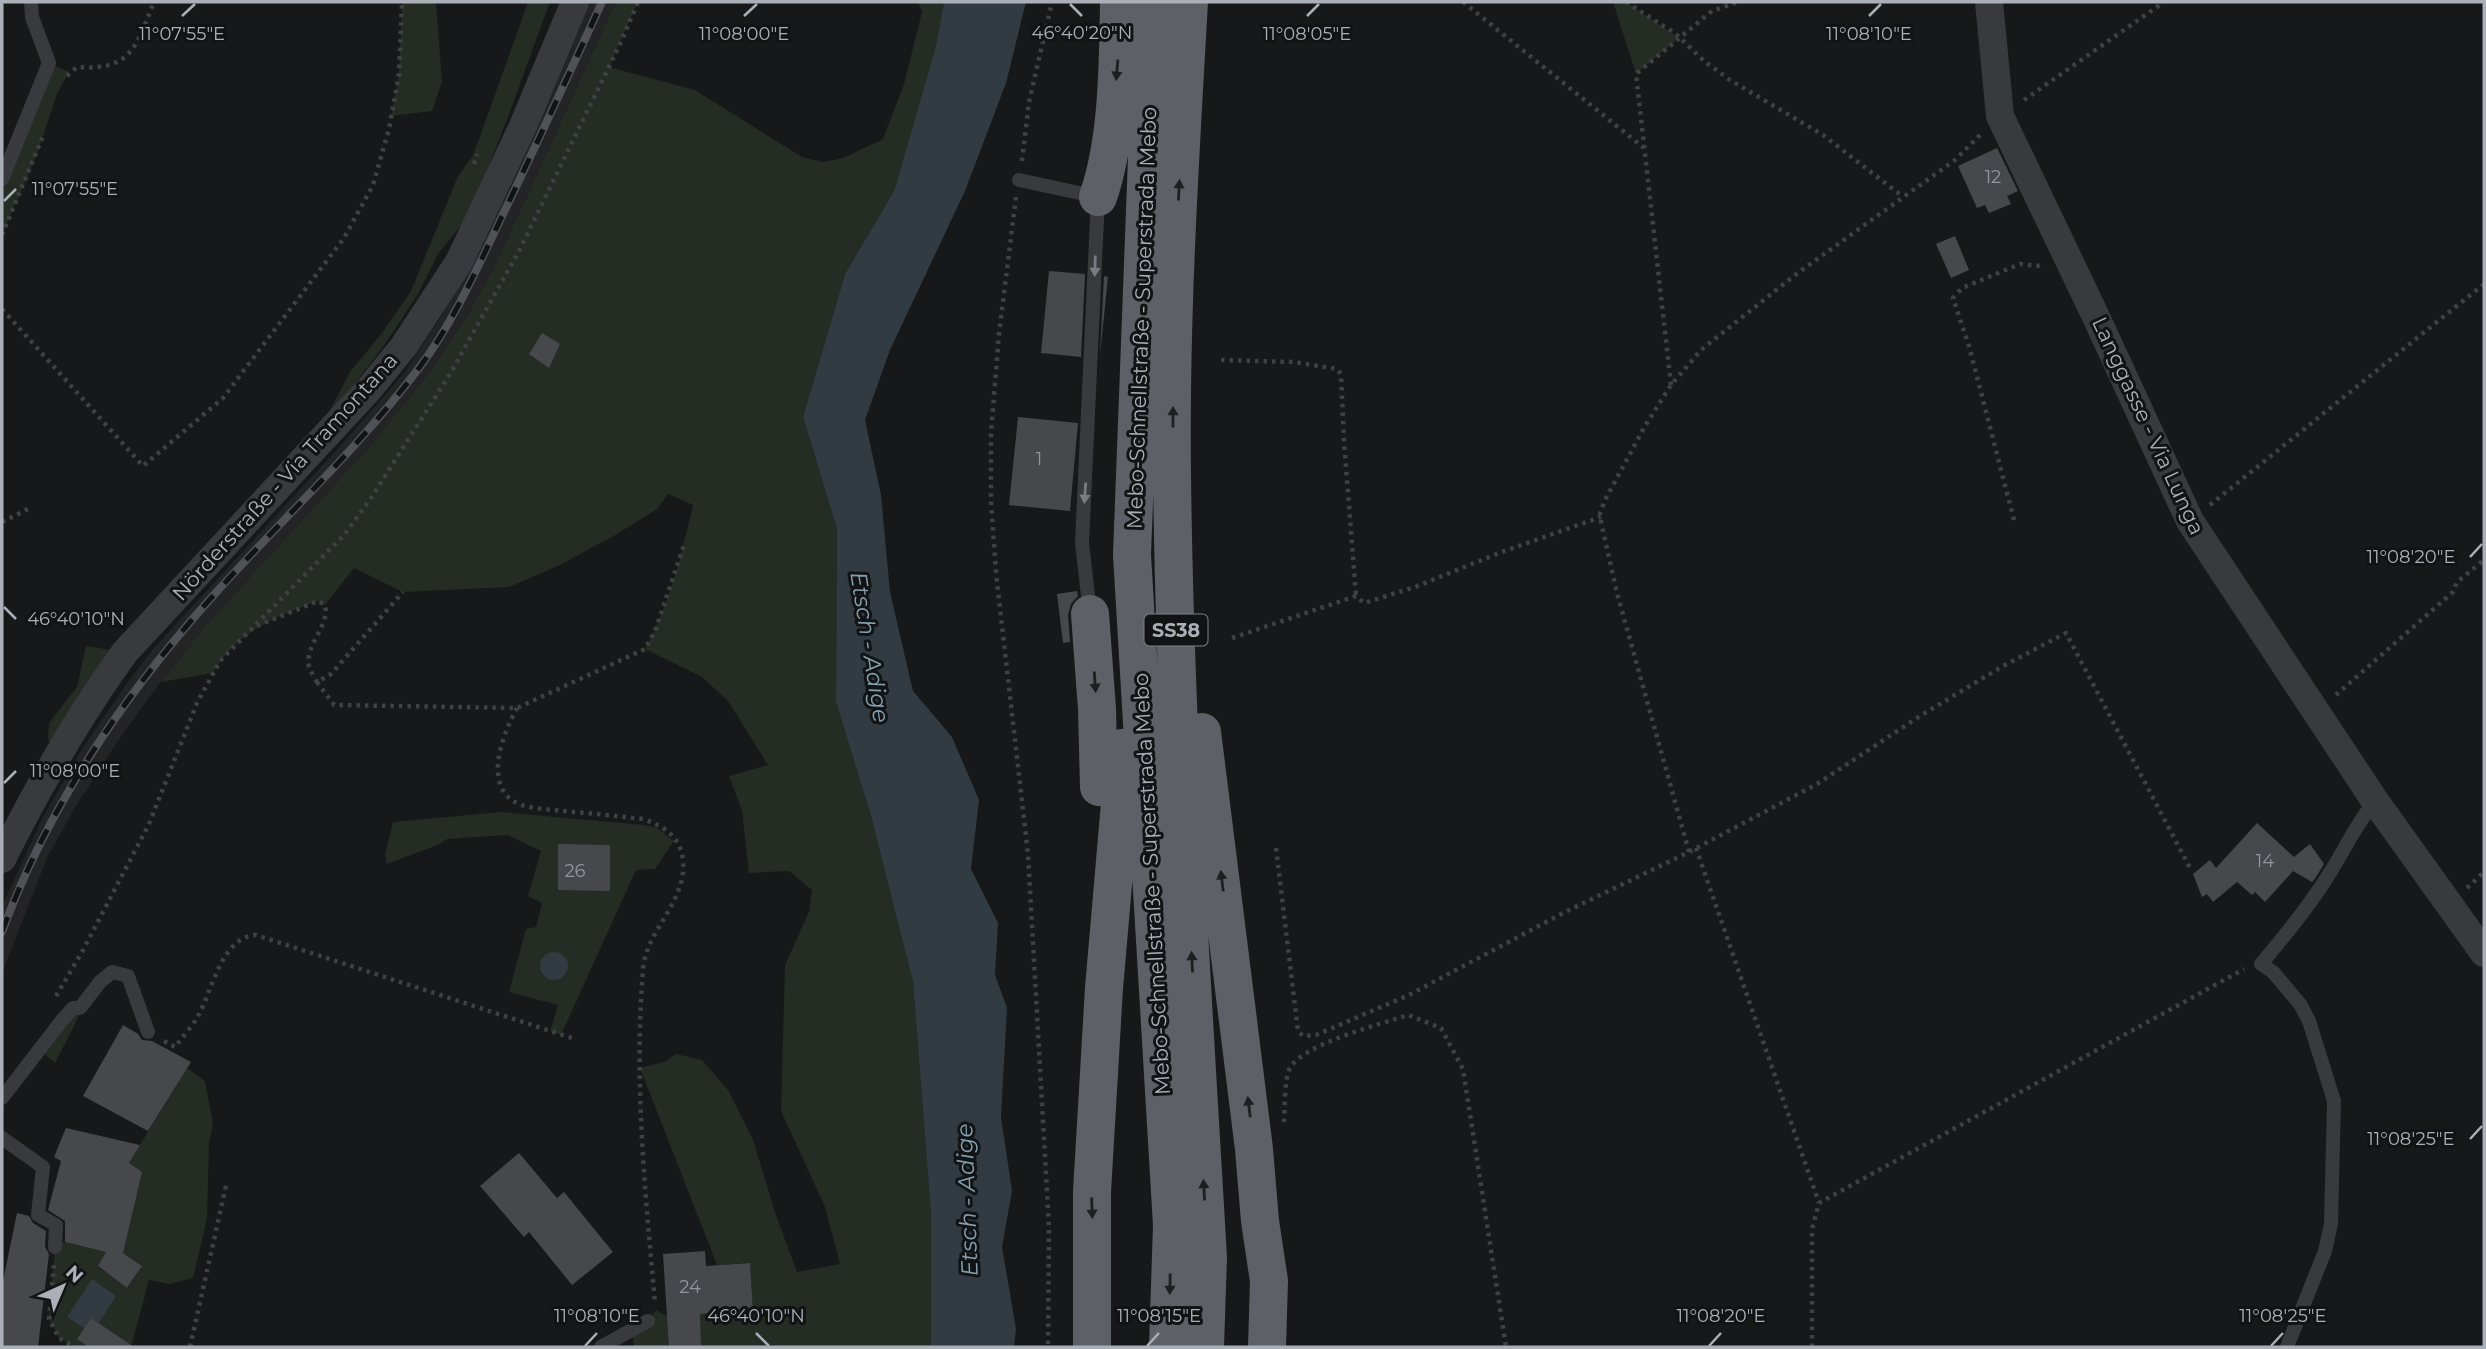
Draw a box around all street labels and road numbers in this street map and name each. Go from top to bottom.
street label: Mebo-Schnellstraße - Superstrada Mebo [1122,106,1161,530]
street label: Langgasse - Via Lunga [2087,313,2210,539]
street label: Nörderstraße - Via Tramontana [167,348,402,606]
road number: SS38 [1144,614,1208,646]
street label: Mebo-Schnellstraße - Superstrada Mebo [1128,672,1175,1096]

